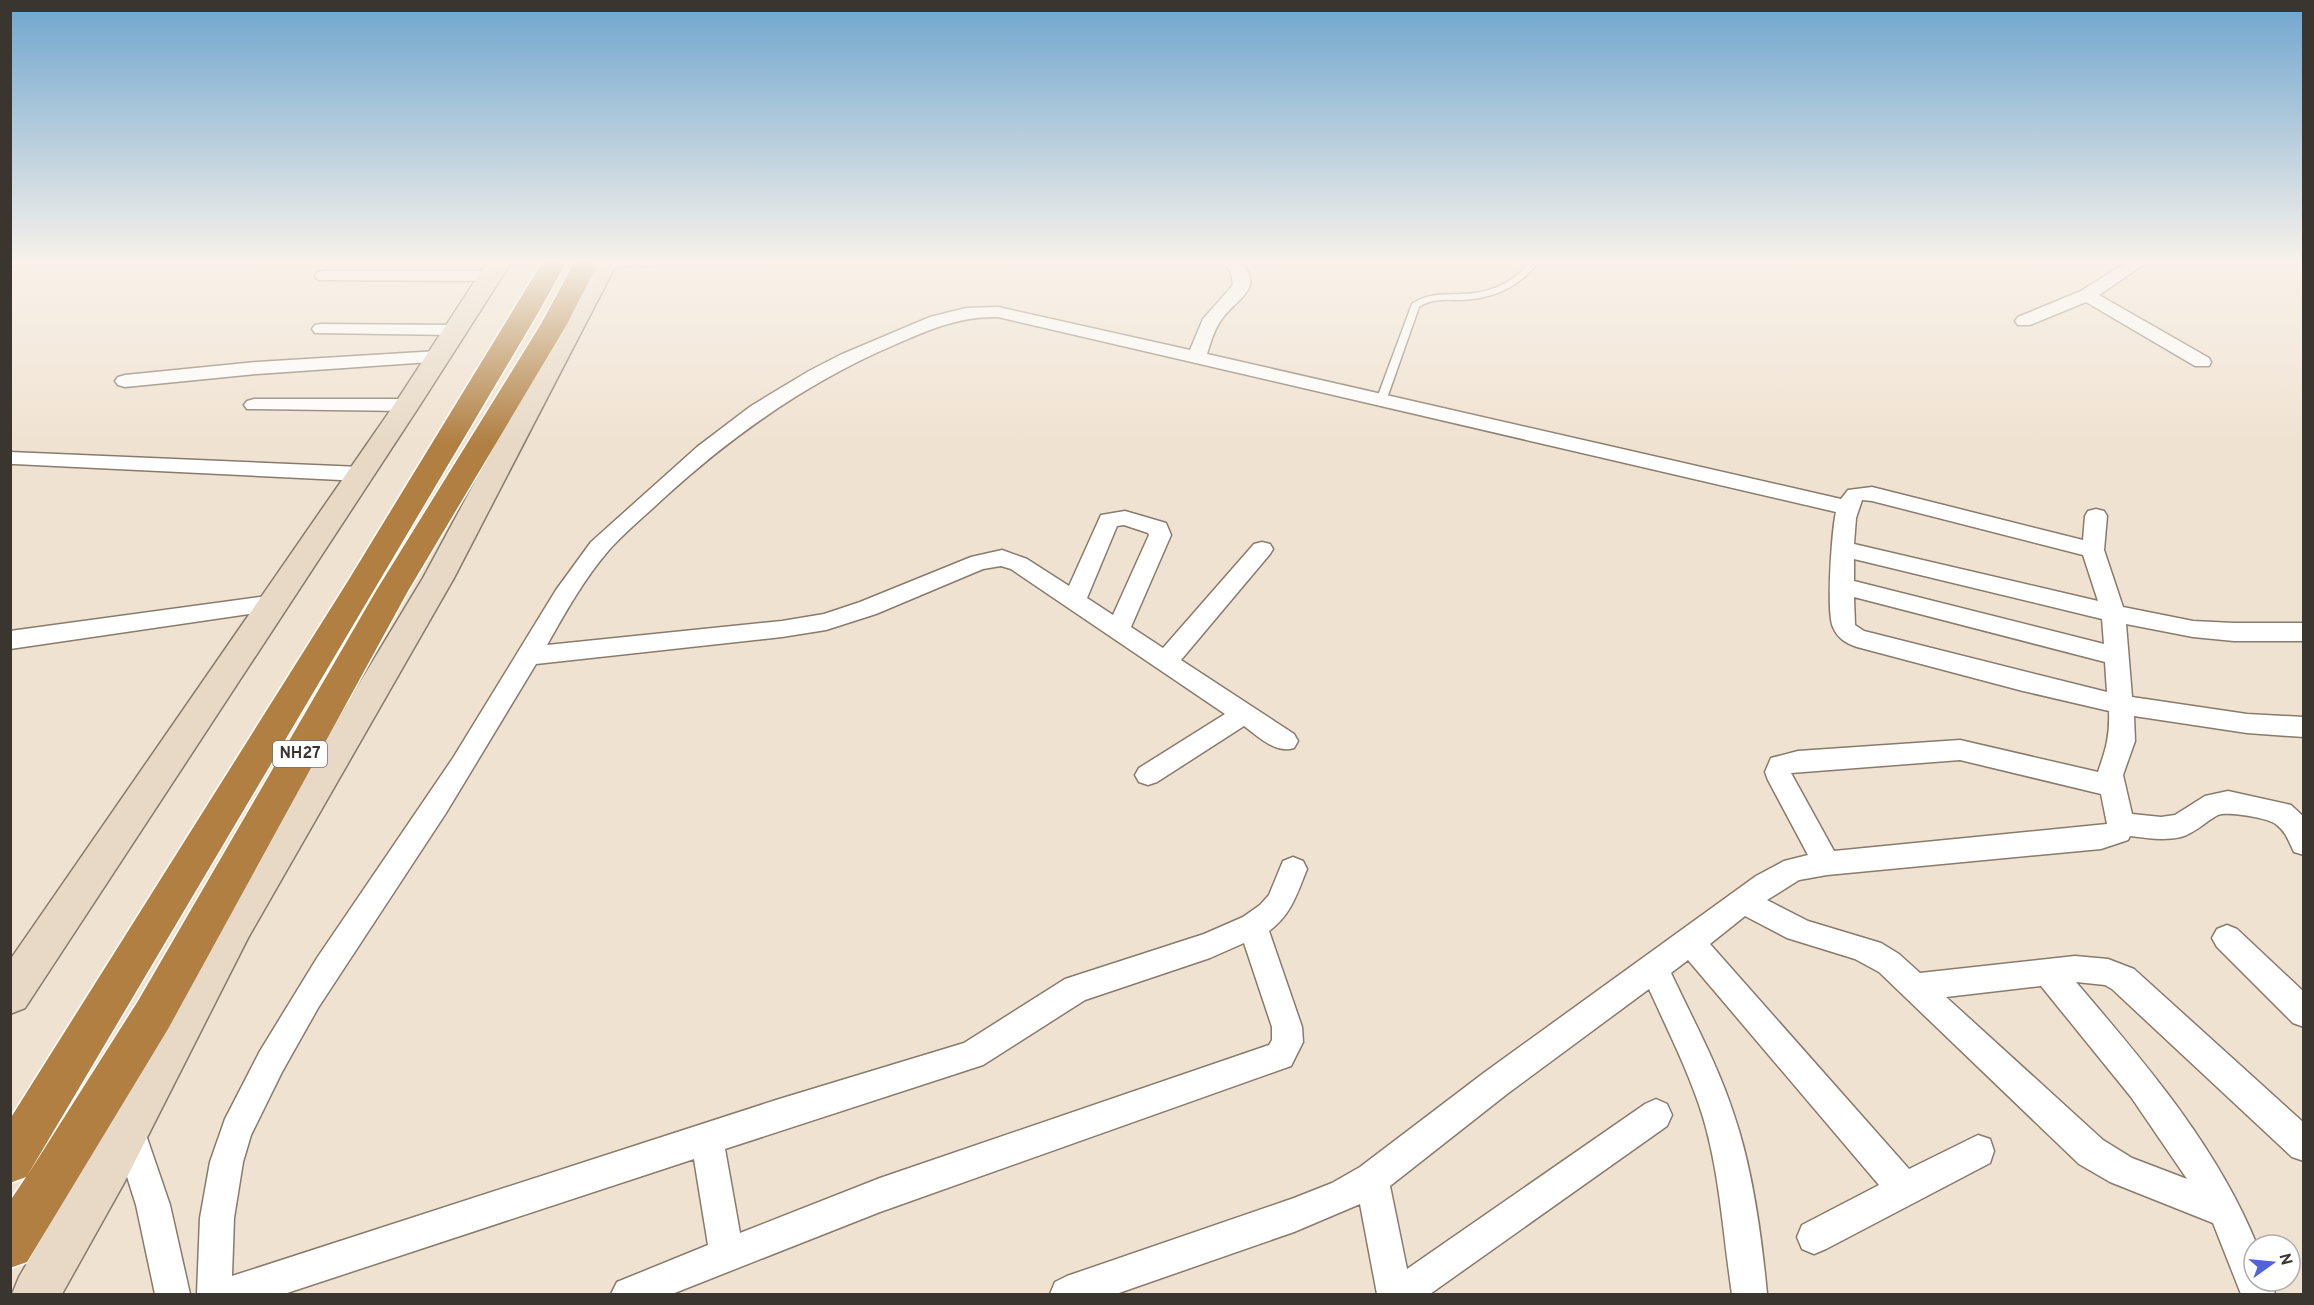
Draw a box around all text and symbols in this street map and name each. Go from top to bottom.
road number: NH27 [273,741,327,767]
north arrow [2242,1233,2302,1293]
text: N [2273,1251,2296,1268]

